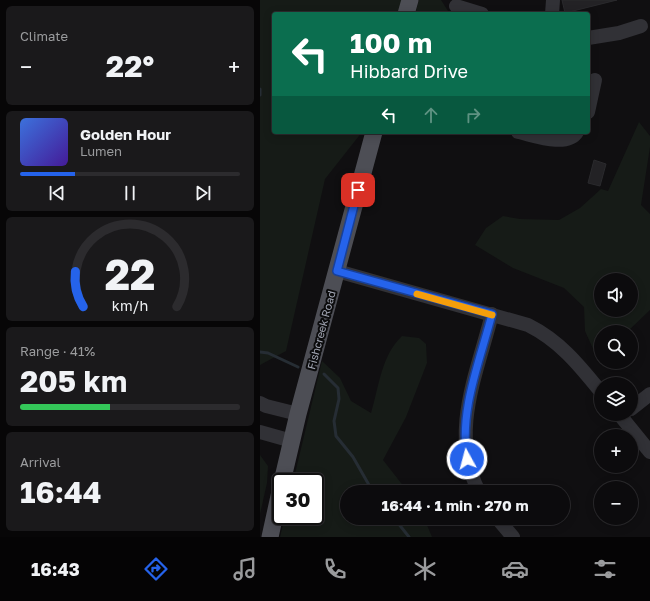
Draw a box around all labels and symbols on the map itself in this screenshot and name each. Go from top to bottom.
pin [341,173,375,207]
street label: Fishcreek Road [304,289,338,371]
position arrow [446,438,488,480]
speed limit sign: 30 [272,473,324,525]

